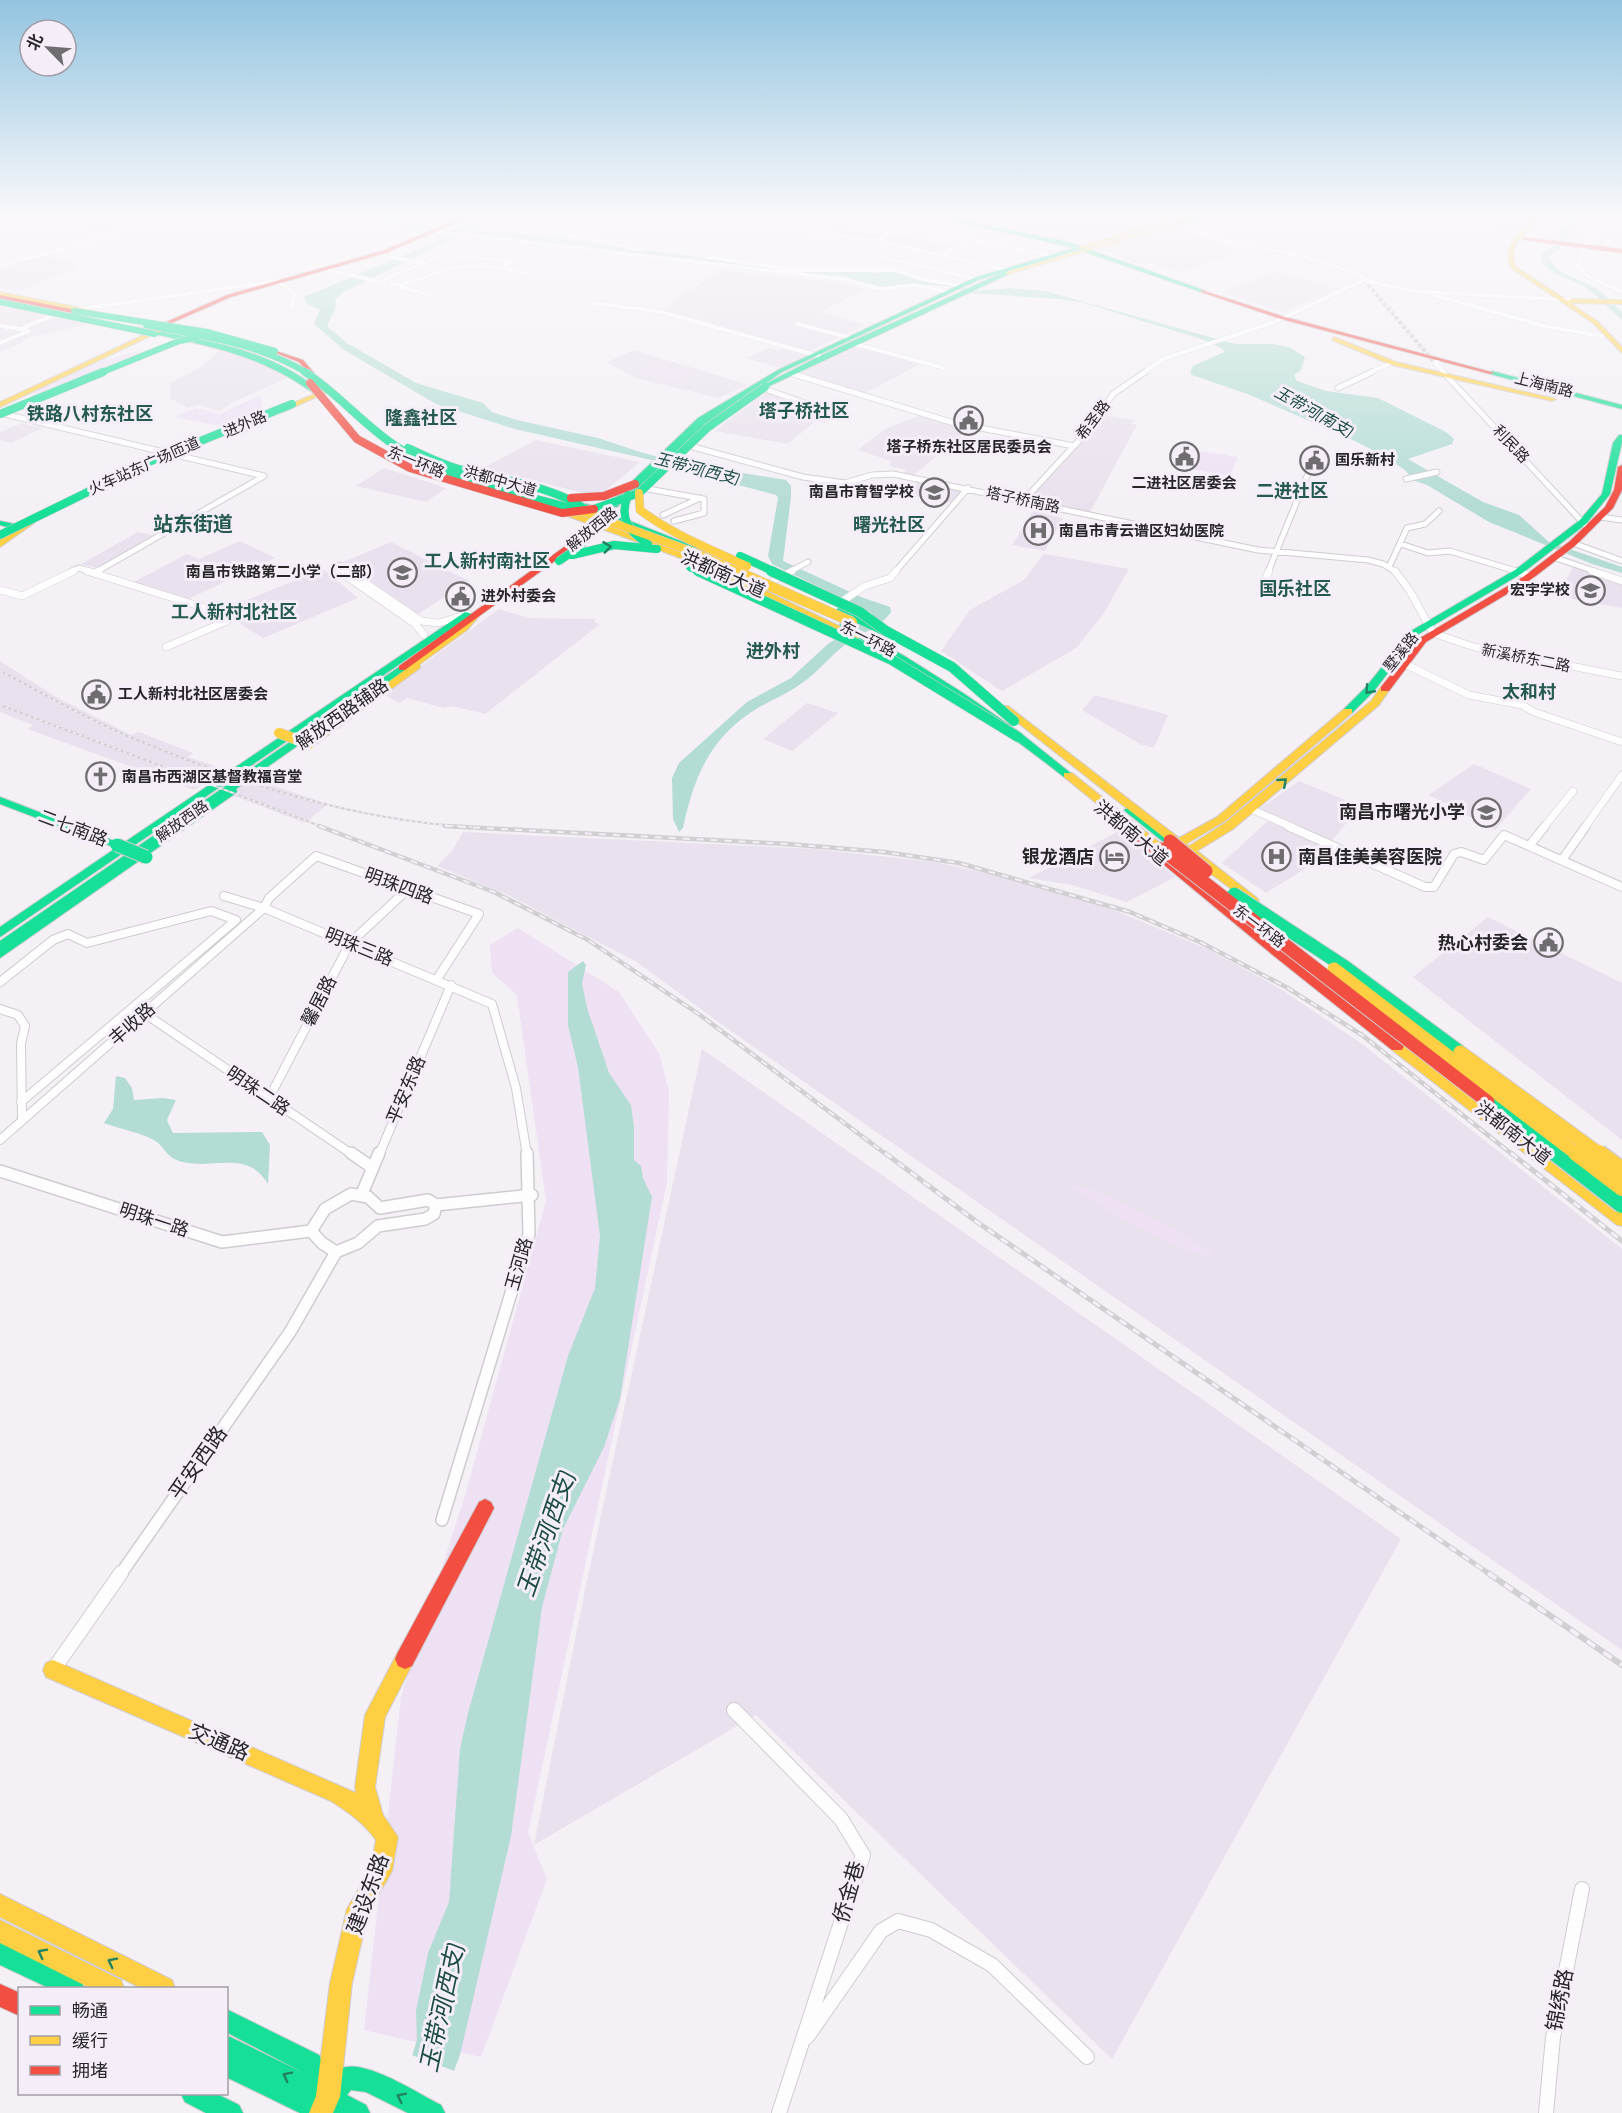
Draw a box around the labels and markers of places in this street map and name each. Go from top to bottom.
public building icon: 塔子桥东社区居民委员会 [953,404,985,436]
place label: 塔子桥东社区居民委员会 [886,438,1052,457]
public building icon: 二进社区居委会 [1168,440,1200,472]
public building icon: 国乐新村 [1298,444,1330,476]
place label: 国乐新村 [1335,451,1395,470]
place label: 二进社区居委会 [1131,474,1237,493]
school or university icon: 南昌市育智学校 [919,476,951,508]
place label: 南昌市育智学校 [809,483,914,502]
hospital icon: 南昌市青云谱区妇幼医院 [1022,515,1054,547]
place label: 南昌市青云谱区妇幼医院 [1059,522,1224,541]
school or university icon: 南昌市铁路第二小学（二部） [386,556,418,588]
place label: 南昌市铁路第二小学（二部） [186,563,381,582]
school or university icon: 宏宇学校 [1575,574,1607,606]
public building icon: 进外村委会 [444,580,476,612]
place label: 宏宇学校 [1510,581,1570,600]
place label: 进外村委会 [481,587,556,606]
public building icon: 工人新村北社区居委会 [81,678,113,710]
place label: 工人新村北社区居委会 [118,685,268,704]
church icon: 南昌市西湖区基督教福音堂 [85,761,117,793]
place label: 南昌市西湖区基督教福音堂 [122,768,302,787]
school or university icon: 南昌市曙光小学 [1470,796,1502,828]
place label: 南昌市曙光小学 [1339,802,1465,823]
hotel icon: 银龙酒店 [1099,841,1131,873]
hospital icon: 南昌佳美美容医院 [1261,841,1293,873]
place label: 银龙酒店 [1022,847,1094,868]
place label: 南昌佳美美容医院 [1298,847,1442,868]
public building icon: 热心村委会 [1533,927,1565,959]
place label: 热心村委会 [1438,933,1528,954]

